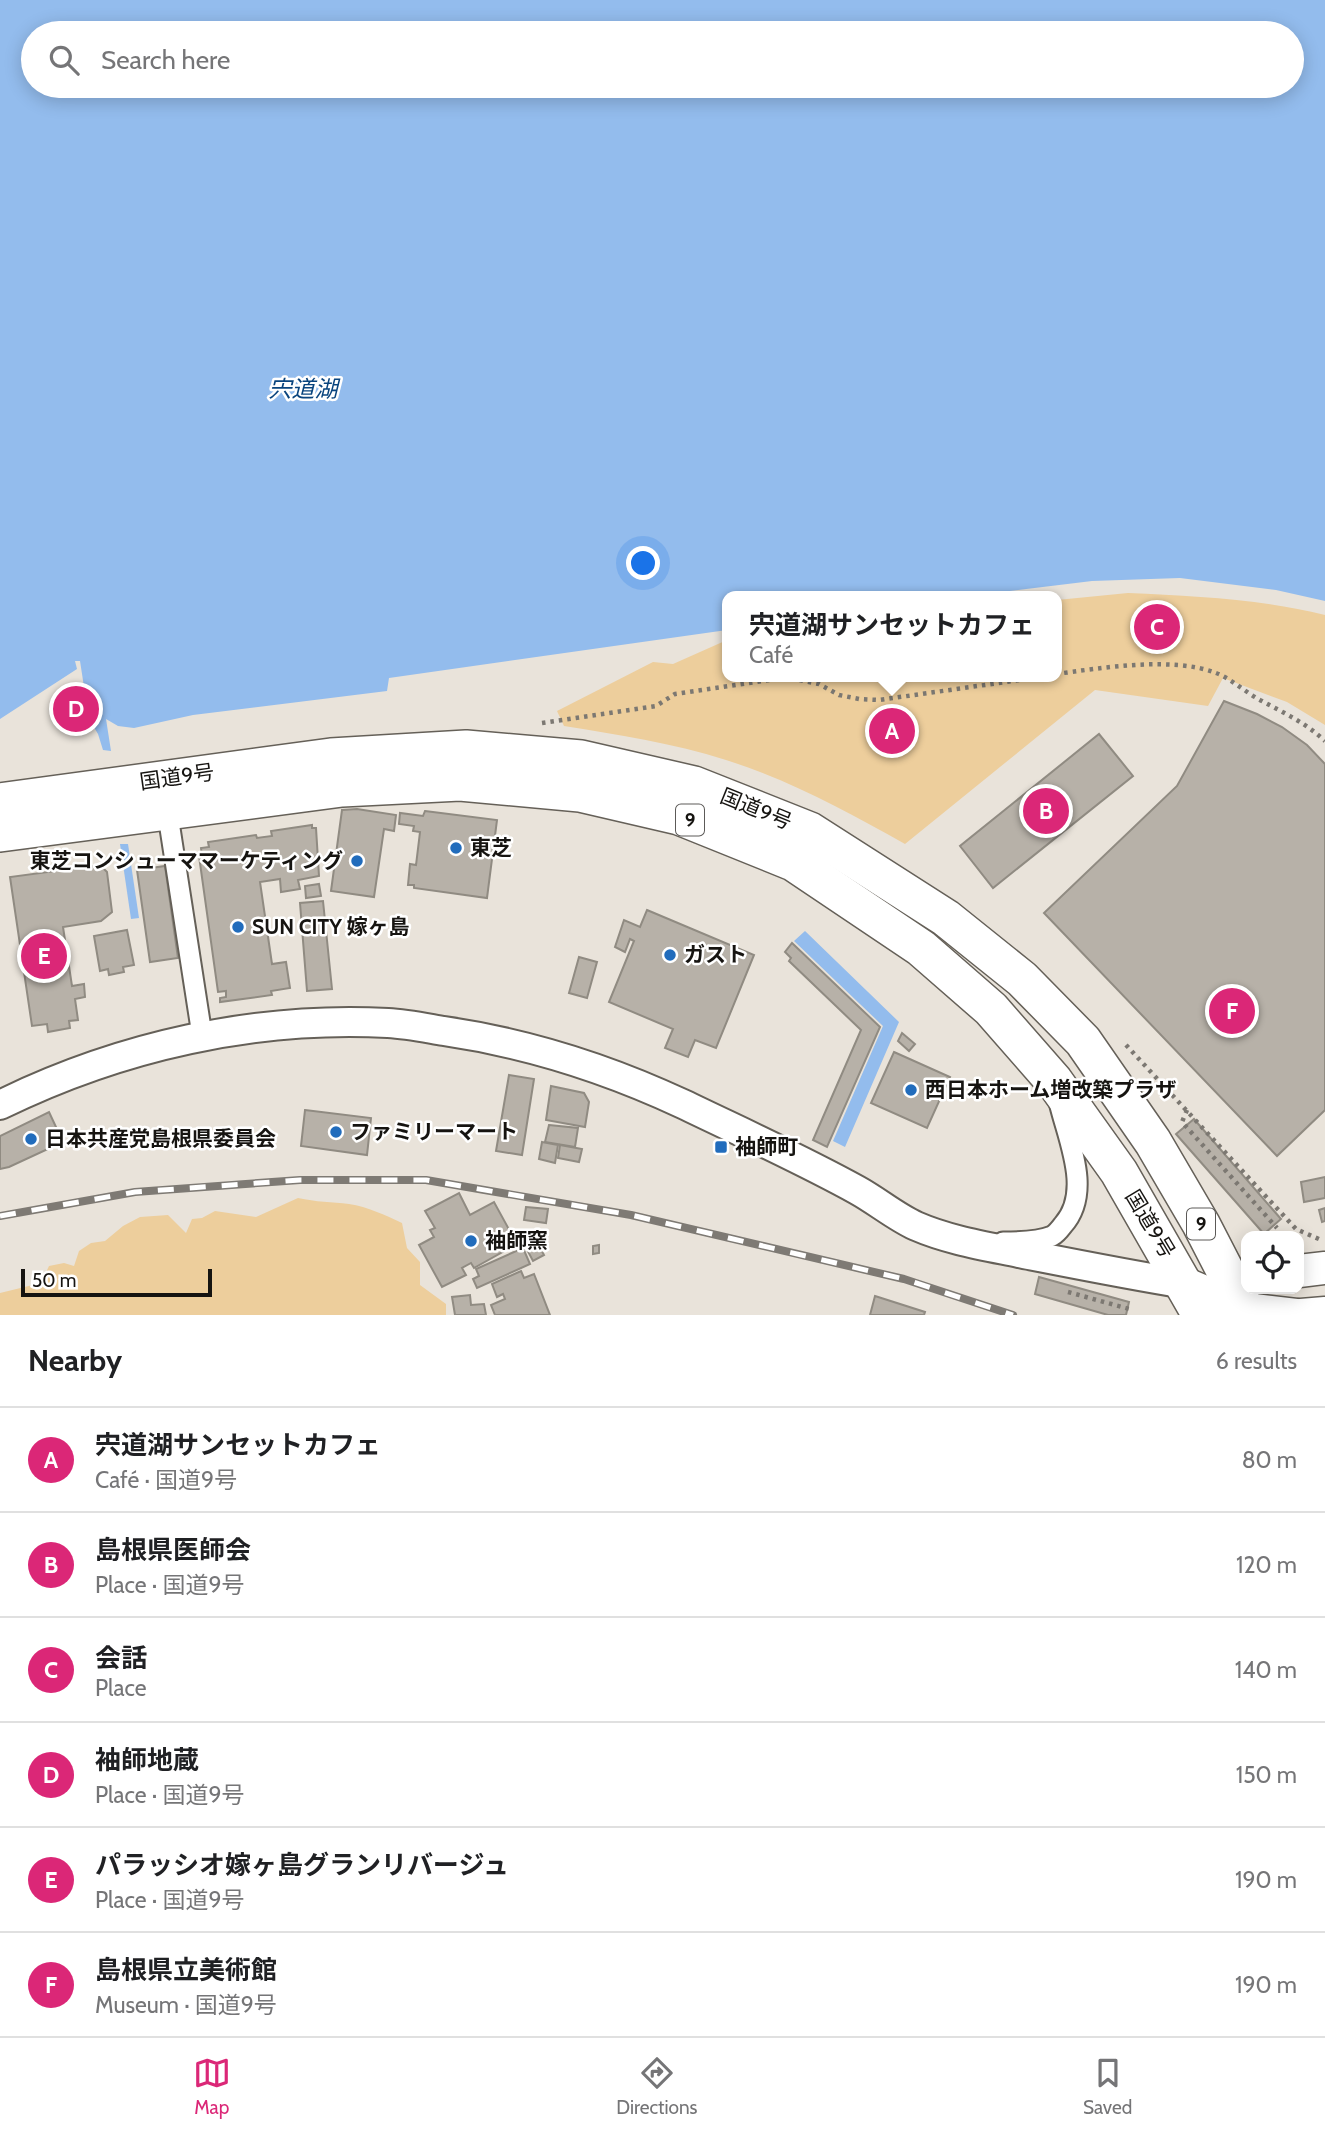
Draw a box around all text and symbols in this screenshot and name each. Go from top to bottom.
search box [21,21,1304,98]
icon: search [45,41,83,79]
text: Search here [101,44,230,76]
water label: 宍道湖 [269,375,341,403]
your location [626,546,660,580]
popup [722,591,1062,682]
pin: C [1134,601,1180,653]
text: 宍道湖サンセットカフェ [749,609,1035,641]
text: Café [749,641,793,669]
pin: D [53,683,99,735]
pin: A [869,705,915,757]
street label: 国道9号 [138,759,216,794]
street label: 国道9号 [717,783,796,834]
pin: B [1023,785,1069,837]
road number: 9 [676,804,704,835]
place label: 東芝 [470,835,512,860]
marker: 東芝 [448,840,464,856]
place label: 東芝コンシューママーケティング [30,848,343,873]
marker: 東芝コンシューママーケティング [349,853,365,869]
place label: SUN CITY 嫁ヶ島 [252,914,410,939]
marker: SUN CITY 嫁ヶ島 [230,919,246,935]
pin: E [21,930,67,982]
place label: ガスト [684,942,747,967]
marker: ガスト [662,947,678,963]
pin: F [1209,985,1255,1037]
place label: 西日本ホーム増改築プラザ [925,1077,1176,1102]
marker: 西日本ホーム増改築プラザ [903,1082,919,1098]
place label: ファミリーマート [350,1119,518,1144]
marker: ファミリーマート [328,1124,344,1140]
place label: 日本共産党島根県委員会 [45,1126,276,1151]
marker: 日本共産党島根県委員会 [23,1131,39,1147]
place label: 袖師町 [735,1134,798,1159]
marker: 袖師町 [713,1139,729,1155]
street label: 国道9号 [1120,1185,1180,1262]
road number: 9 [1187,1208,1215,1240]
place label: 袖師窯 [485,1228,548,1253]
map controls [1241,1231,1304,1294]
button: locate [1241,1231,1304,1294]
marker: 袖師窯 [463,1233,479,1249]
scale bar [21,1266,212,1298]
text: 50 m [32,1269,76,1292]
text: Nearby [28,1342,122,1379]
text: 6 results [1216,1347,1297,1375]
text: 宍道湖サンセットカフェ [95,1429,381,1461]
text: A [44,1446,58,1474]
text: 80 m [1242,1446,1297,1474]
text: Café · 国道9号 [95,1466,237,1494]
text: 島根県医師会 [95,1534,251,1566]
text: B [44,1551,58,1579]
text: 120 m [1236,1551,1297,1579]
text: Place · 国道9号 [95,1571,244,1599]
text: 会話 [95,1642,147,1674]
text: C [44,1656,58,1684]
text: 140 m [1235,1656,1297,1684]
text: Place [95,1674,147,1702]
text: 袖師地蔵 [95,1744,199,1776]
text: D [43,1761,59,1789]
text: 150 m [1236,1761,1297,1789]
text: Place · 国道9号 [95,1781,244,1809]
text: パラッシオ嫁ヶ島グランリバージュ [95,1849,509,1881]
text: E [44,1866,58,1894]
text: 190 m [1235,1866,1297,1894]
text: Place · 国道9号 [95,1886,244,1914]
text: 島根県立美術館 [95,1954,277,1986]
text: F [45,1971,57,1999]
text: 190 m [1235,1971,1297,1999]
text: Museum · 国道9号 [95,1991,277,2019]
tab: Map [193,2054,231,2119]
tab: Directions [616,2054,697,2119]
tab: Saved [1083,2054,1132,2119]

